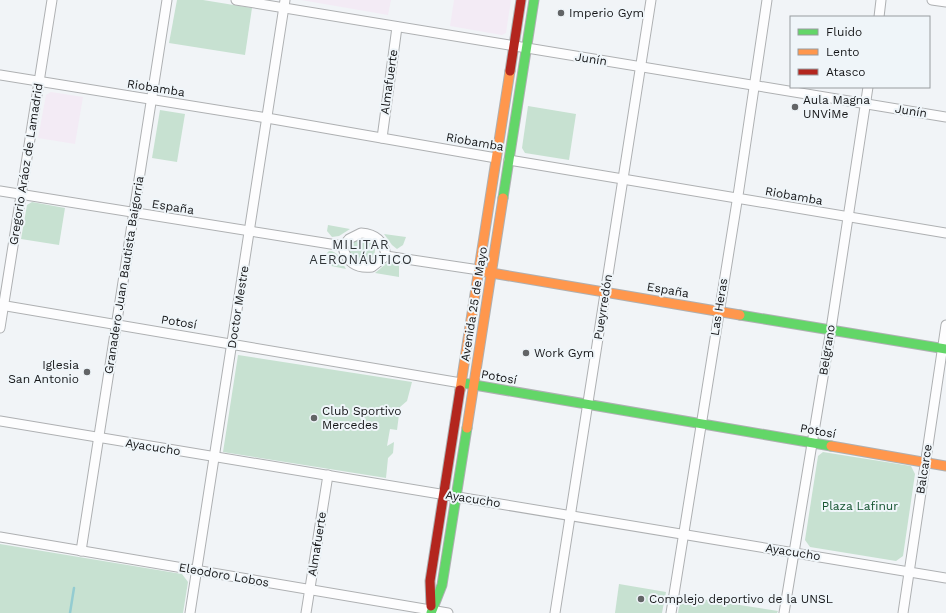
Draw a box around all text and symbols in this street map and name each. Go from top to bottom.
place label: Imperio Gym [569,6,644,20]
marker: Imperio Gym [556,8,566,18]
legend [790,16,930,88]
text: Fluido [826,25,862,39]
text: Lento [826,45,860,59]
street label: Almafuerte [378,49,400,115]
street label: Junín [574,50,608,68]
text: Atasco [826,65,866,79]
street label: Riobamba [126,77,186,100]
street label: Gregorio Aráoz de Lamadrid [6,82,46,246]
place label: Aula Magna UNViMe [803,93,870,121]
marker: Aula Magna UNViMe [790,102,800,112]
street label: Junín [894,102,928,120]
street label: Riobamba [445,130,505,154]
street label: Granadero Juan Bautista Baigorria [101,175,147,375]
street label: Riobamba [764,184,824,208]
street label: España [151,197,195,217]
district label: MILITAR AERONÁUTICO [309,237,413,267]
street label: Avenida 25 de Mayo [458,246,490,362]
street label: Doctor Mestre [225,265,251,349]
street label: Pueyrredón [591,273,615,341]
street label: Las Heras [708,277,730,337]
street label: España [646,279,690,301]
street label: Potosí [160,312,198,332]
street label: Belgrano [816,324,838,376]
place label: Work Gym [534,346,594,360]
marker: Work Gym [521,348,531,358]
place label: Iglesia San Antonio [8,358,79,386]
marker: Iglesia San Antonio [82,367,92,377]
street label: Potosí [480,367,518,387]
place label: Club Sportivo Mercedes [322,404,401,432]
marker: Club Sportivo Mercedes [309,413,319,423]
street label: Potosí [799,421,837,441]
street label: Ayacucho [124,436,182,458]
street label: Balcarce [913,443,935,495]
street label: Ayacucho [444,488,502,510]
park label: Plaza Lafinur [822,499,898,513]
street label: Almafuerte [305,511,329,577]
street label: Ayacucho [764,541,822,563]
street label: Eleodoro Lobos [178,560,270,590]
place label: Complejo deportivo de la UNSL [649,592,833,606]
marker: Complejo deportivo de la UNSL [636,594,646,604]

